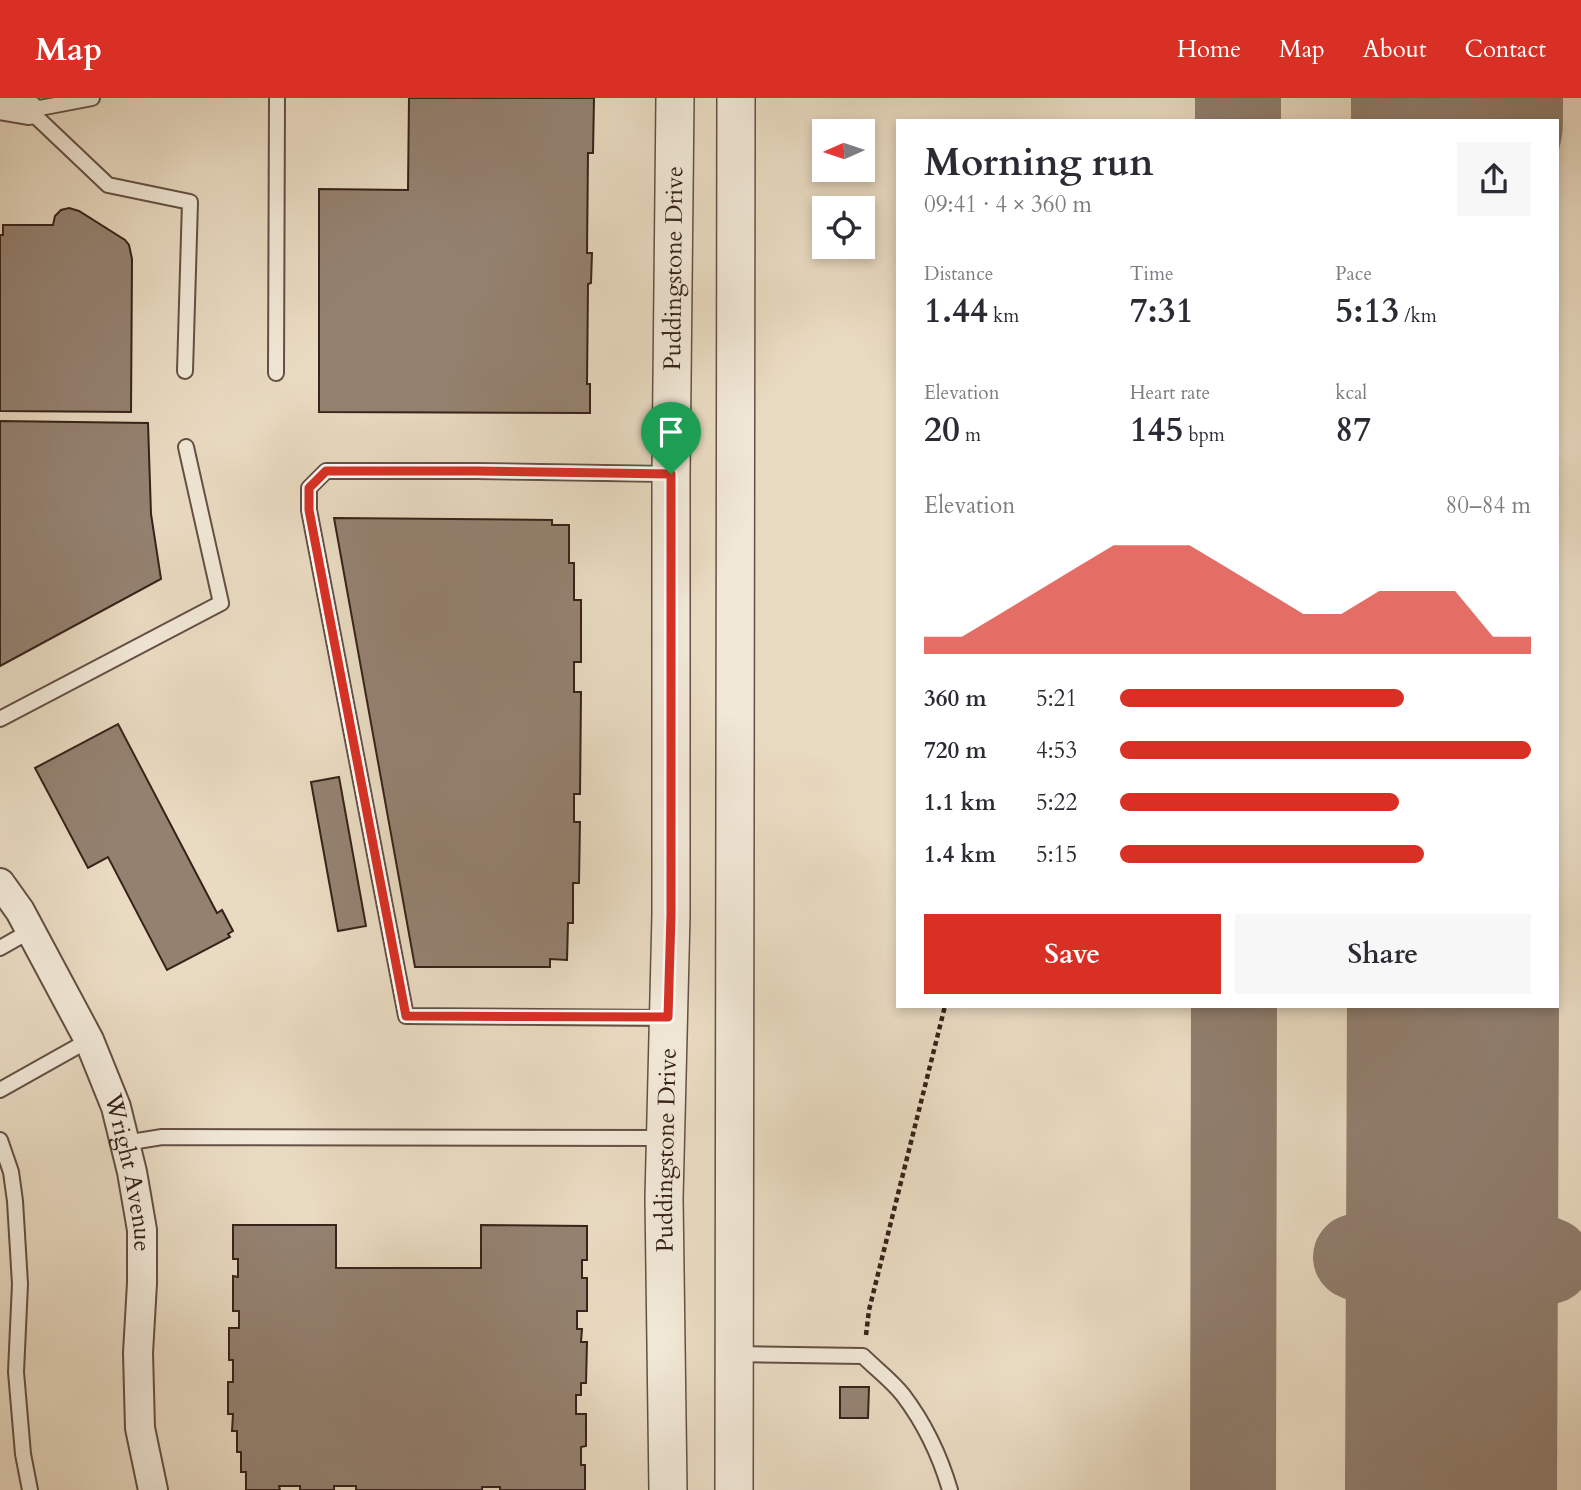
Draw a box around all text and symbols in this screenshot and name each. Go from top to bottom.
text: Map [35,27,102,72]
text: Home [1177,33,1241,66]
text: Map [1279,33,1325,66]
text: About [1363,33,1427,66]
text: Contact [1465,33,1546,66]
north arrow [812,119,875,182]
map controls [812,119,875,259]
text: Morning run [924,137,1154,189]
button: share [1457,142,1531,216]
street label: Puddingstone Drive [656,166,691,371]
text: 09:41 · 4 × 360 m [924,189,1092,220]
button: locate [812,196,875,259]
text: Distance [924,261,993,287]
text: Time [1130,261,1174,287]
text: Pace [1335,261,1372,287]
text: 1.44 [924,287,988,335]
text: 7:31 [1130,287,1194,335]
text: 5:13 [1335,287,1399,335]
text: km [988,303,1019,329]
text: /km [1399,303,1437,329]
text: Elevation [924,380,999,406]
text: Heart rate [1130,380,1210,406]
text: kcal [1335,380,1367,406]
pin [641,402,701,474]
text: 20 [924,406,960,454]
text: 145 [1130,406,1183,454]
text: 87 [1335,406,1371,454]
icon: arrive [652,413,690,451]
text: m [960,422,981,448]
text: bpm [1183,422,1225,448]
text: Elevation [924,490,1015,521]
text: 80–84 m [1446,490,1531,521]
text: 360 m [924,683,987,714]
text: 5:21 [1036,683,1077,714]
text: 720 m [924,735,987,766]
text: 4:53 [1036,735,1077,766]
text: 1.1 km [924,787,996,818]
text: 5:22 [1036,787,1077,818]
text: 1.4 km [924,839,996,870]
text: 5:15 [1036,839,1077,870]
button: Save [924,914,1221,994]
button: Share [1235,914,1531,994]
street label: Puddingstone Drive [648,1047,685,1252]
street label: Wright Avenue [96,1089,158,1252]

